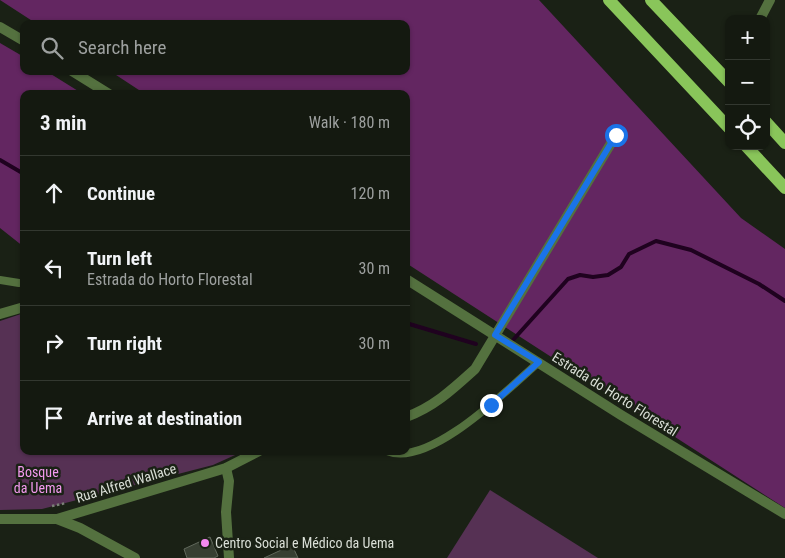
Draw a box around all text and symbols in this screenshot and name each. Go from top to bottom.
map controls [725,15,770,150]
button: + [725,15,770,60]
search box [20,20,410,75]
icon: search [38,34,66,62]
text: Search here [78,36,166,59]
button: − [725,60,770,105]
button: locate [725,105,770,150]
text: 3 min [40,111,87,135]
text: Walk · 180 m [309,113,390,132]
route start [605,124,628,147]
icon: ahead [40,179,68,207]
text: Continue [87,182,155,205]
text: 120 m [351,184,390,203]
text: Turn left [87,247,152,270]
icon: left [40,254,68,282]
text: 30 m [358,259,390,278]
text: Estrada do Horto Florestal [87,270,253,289]
icon: right [40,329,68,357]
text: Turn right [87,332,162,355]
text: 30 m [358,334,390,353]
street label: Estrada do Horto Florestal [549,349,681,439]
route end [480,394,503,417]
icon: arrive [40,404,68,432]
text: Arrive at destination [87,407,242,430]
street label: Rua Alfred Wallace [74,460,178,506]
park label: Bosque da Uema [14,464,62,496]
place label: Centro Social e Médico da Uema [215,535,394,551]
marker: Centro Social e Médico da Uema [199,537,211,549]

